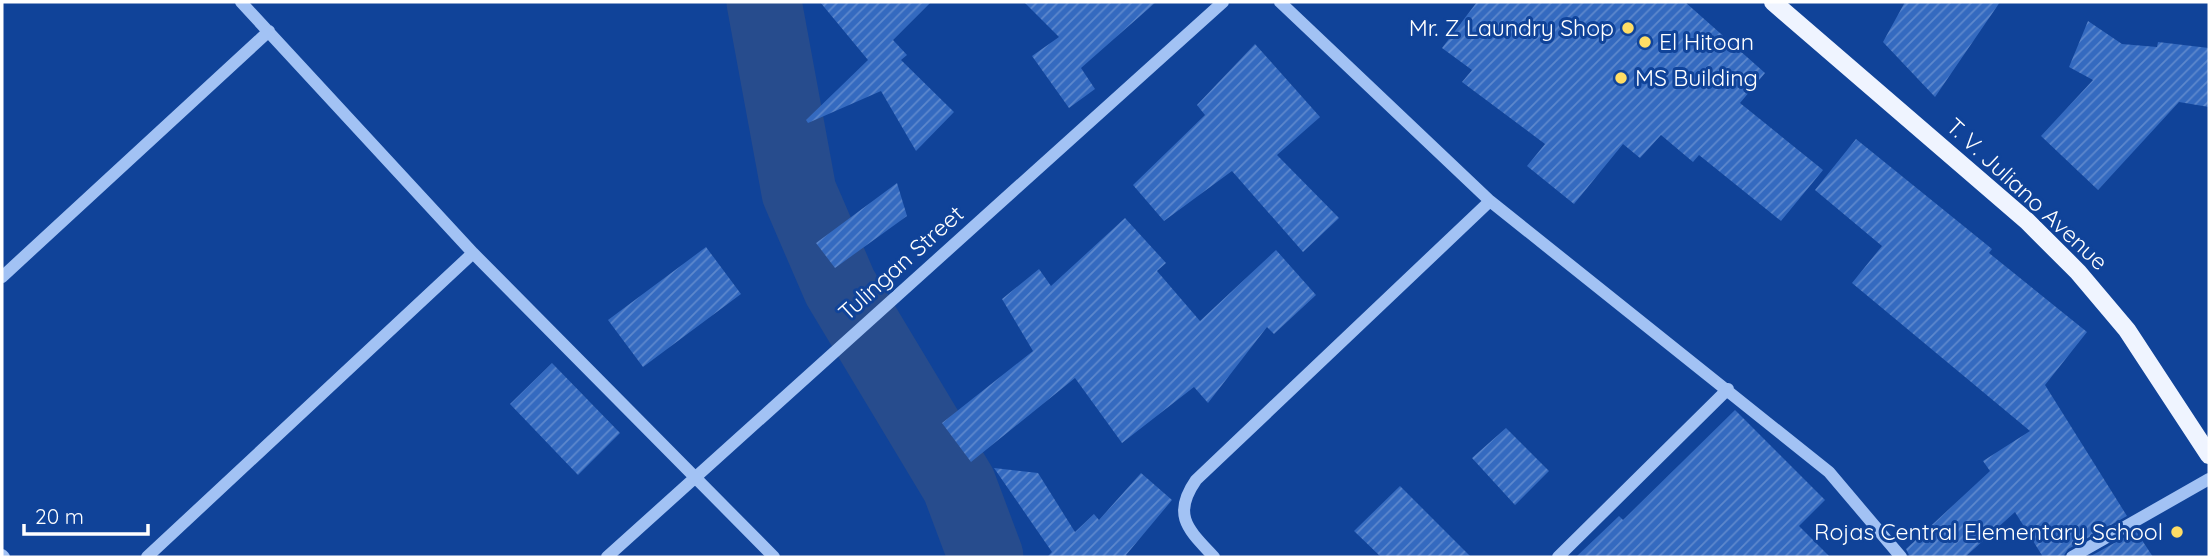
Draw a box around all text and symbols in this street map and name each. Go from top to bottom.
place label: Mr. Z Laundry Shop [1409,13,1614,42]
marker: Mr. Z Laundry Shop [1620,20,1636,36]
place label: El Hitoan [1659,27,1754,56]
marker: El Hitoan [1637,34,1653,50]
place label: MS Building [1635,63,1758,92]
marker: MS Building [1613,70,1629,86]
street label: T. V. Juliano Avenue [1941,111,2114,276]
street label: Tulingan Street [832,199,969,326]
scale bar [24,492,149,536]
text: 20 m [35,503,84,529]
place label: Rojas Central Elementary School [1814,517,2163,546]
marker: Rojas Central Elementary School [2169,524,2185,540]

